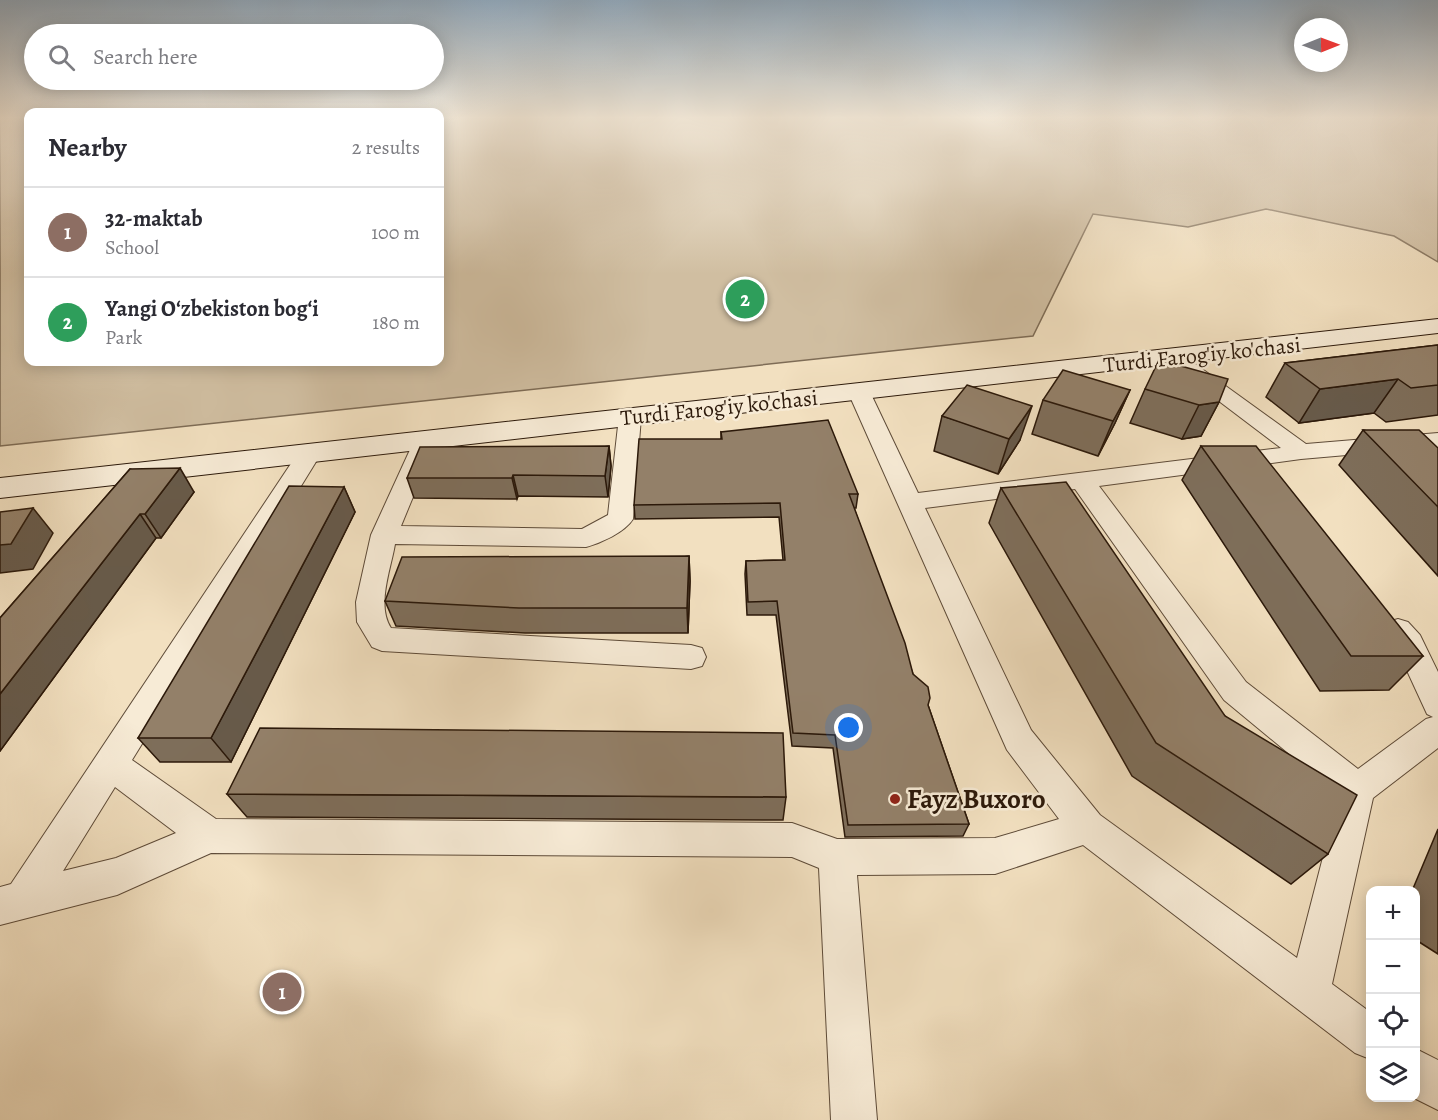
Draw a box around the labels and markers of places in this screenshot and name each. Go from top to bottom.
pin: 2 [726,276,764,322]
place label: Fayz Buxoro [907,781,1046,817]
marker: Fayz Buxoro [888,792,902,806]
pin: 1 [262,970,302,1014]

